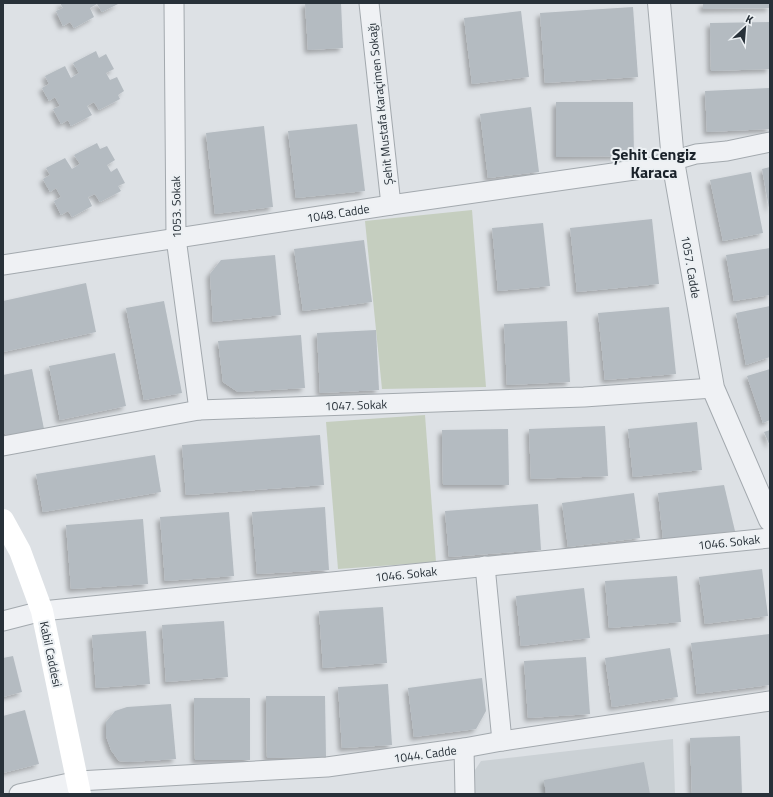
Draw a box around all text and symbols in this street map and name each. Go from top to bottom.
north arrow [725,8,765,48]
text: K [743,10,756,28]
street label: Şehit Mustafa Karaçimen Sokağı [362,22,398,186]
district label: Şehit Cengiz Karaca [612,142,696,184]
street label: 1053. Sokak [166,175,186,238]
street label: 1048. Cadde [305,199,371,227]
street label: 1057. Cadde [676,234,706,300]
street label: 1047. Sokak [324,394,388,416]
street label: 1046. Sokak [697,529,761,555]
street label: 1046. Sokak [374,561,438,587]
street label: Kabil Caddesi [35,619,67,689]
street label: 1044. Cadde [392,740,458,768]

